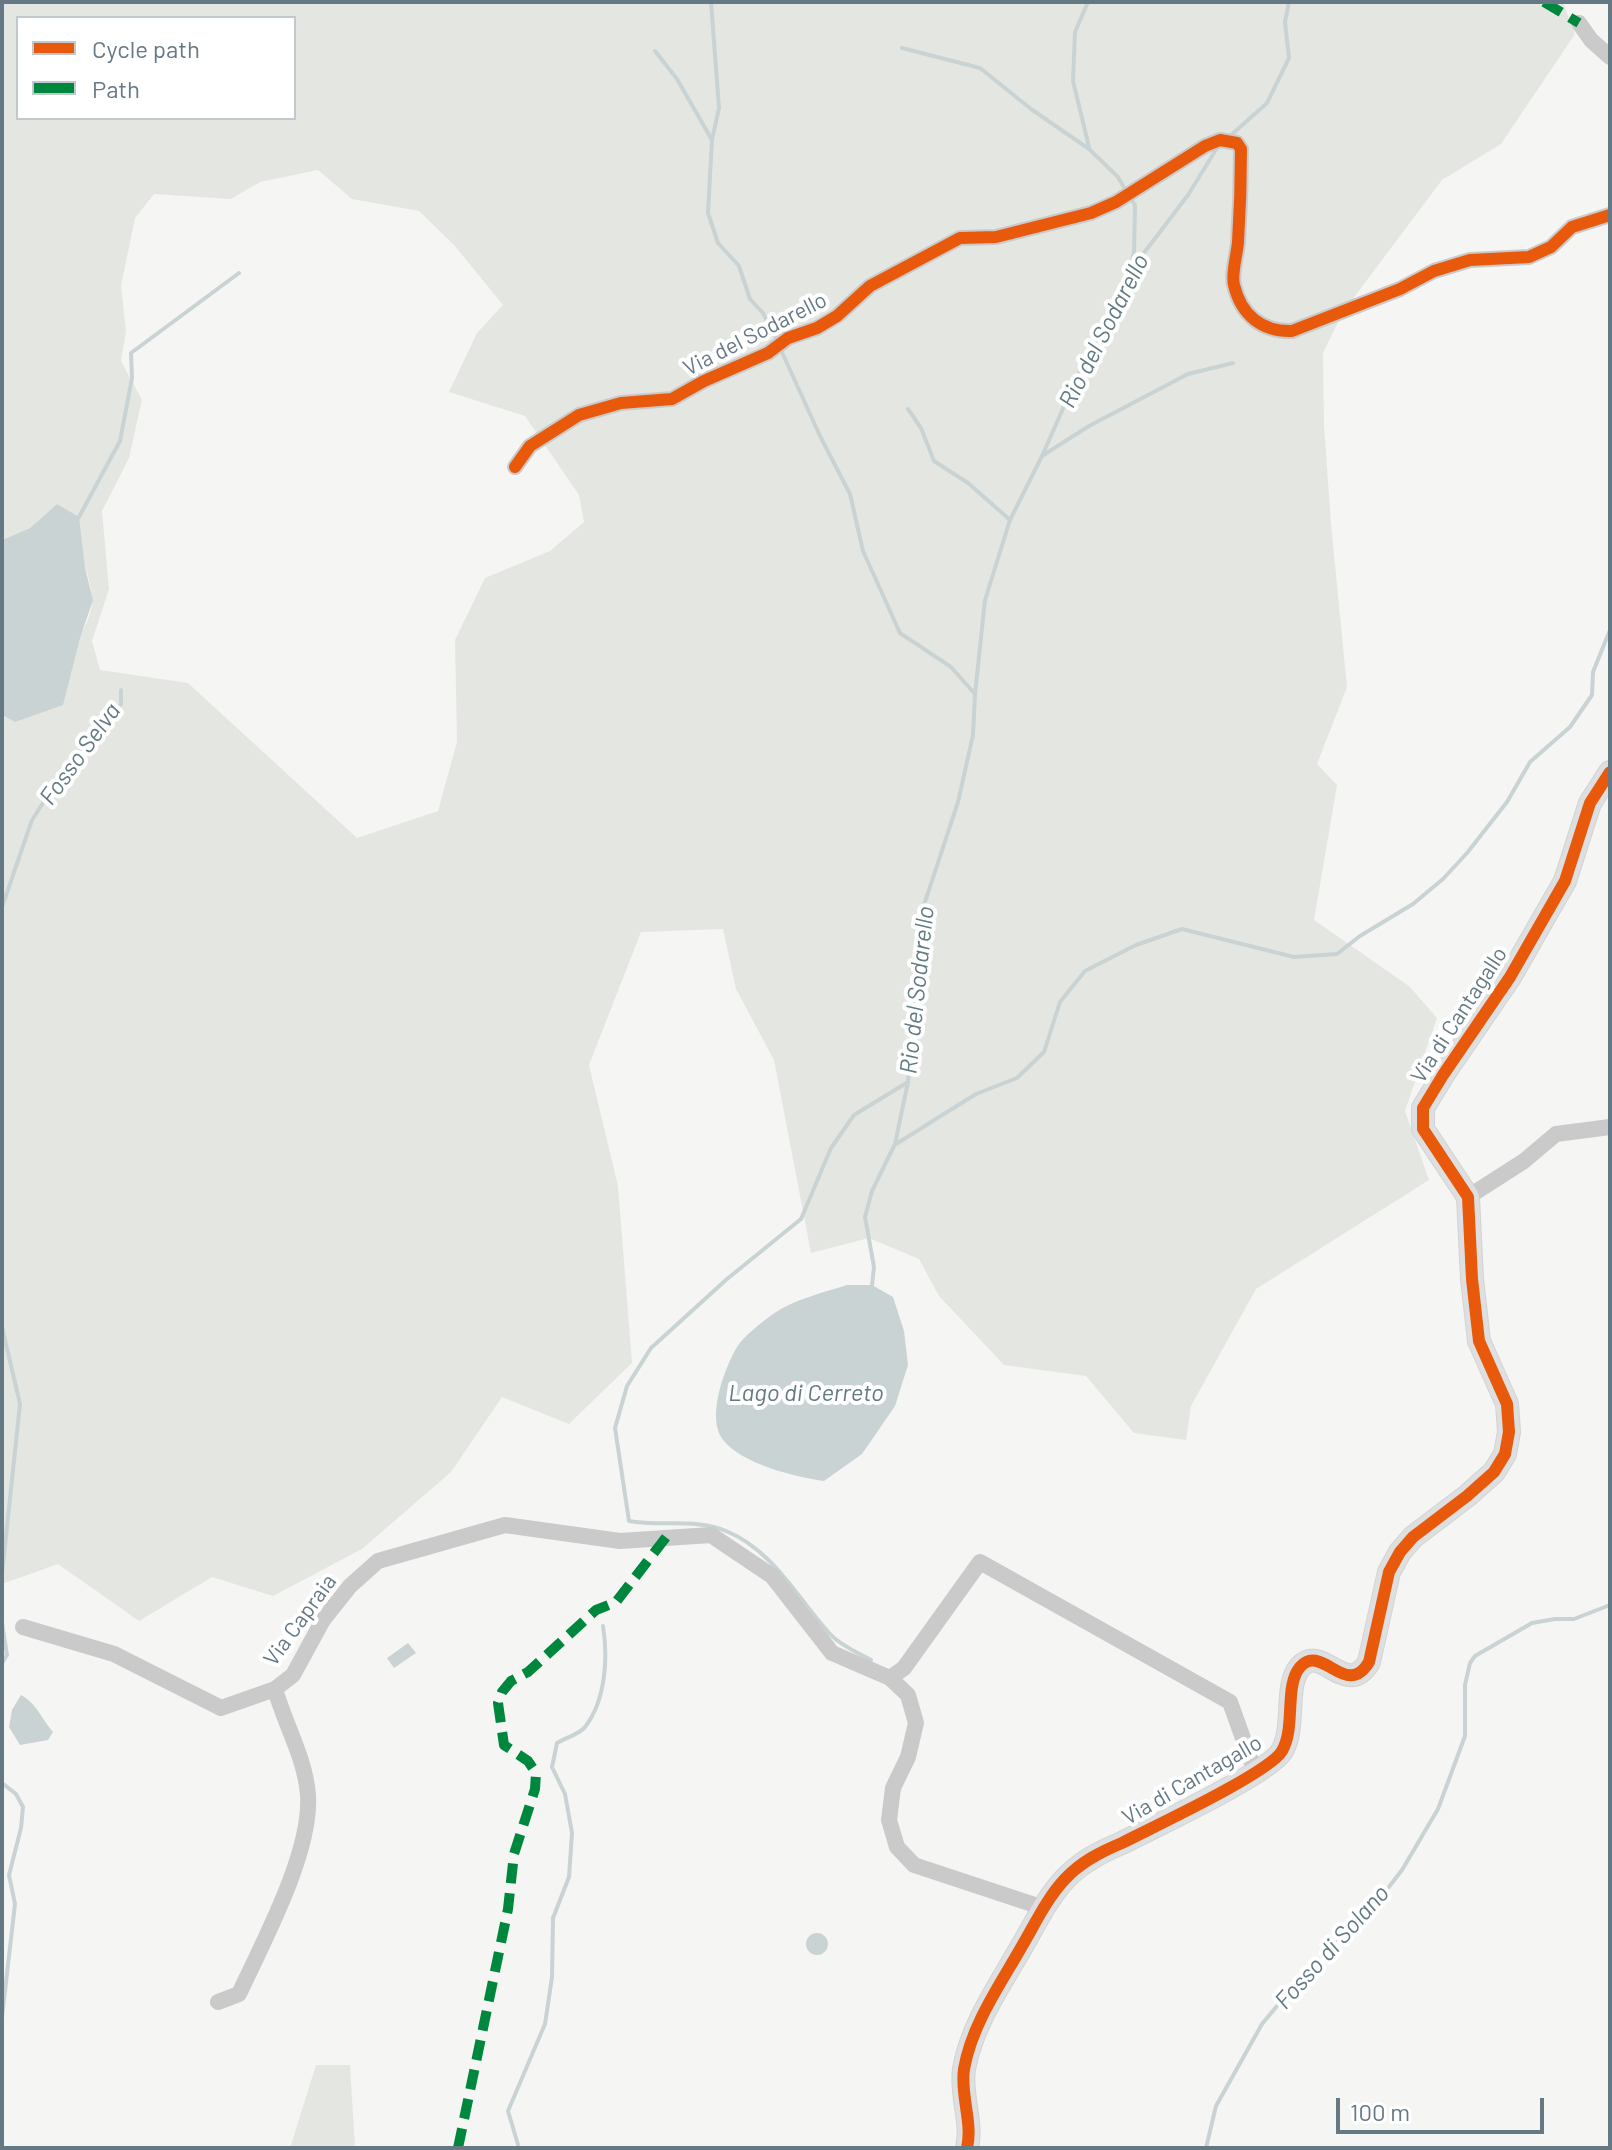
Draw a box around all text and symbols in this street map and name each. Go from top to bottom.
legend [16,16,296,120]
text: Cycle path [92,34,200,63]
text: Path [92,74,140,103]
water label: Rio del Sodarello [1053,249,1155,413]
street label: Via del Sodarello [679,287,831,381]
water label: Fosso Selva [33,697,127,811]
water label: Rio del Sodarello [894,905,940,1075]
street label: Via di Cantagallo [1405,942,1513,1088]
water label: Lago di Cerreto [728,1379,884,1407]
street label: Via Capraia [258,1569,342,1671]
street label: Via di Cantagallo [1117,1729,1267,1831]
water label: Fosso di Solano [1269,1879,1395,2015]
scale bar [1340,2082,1548,2132]
text: 100 m [1350,2097,1410,2126]

